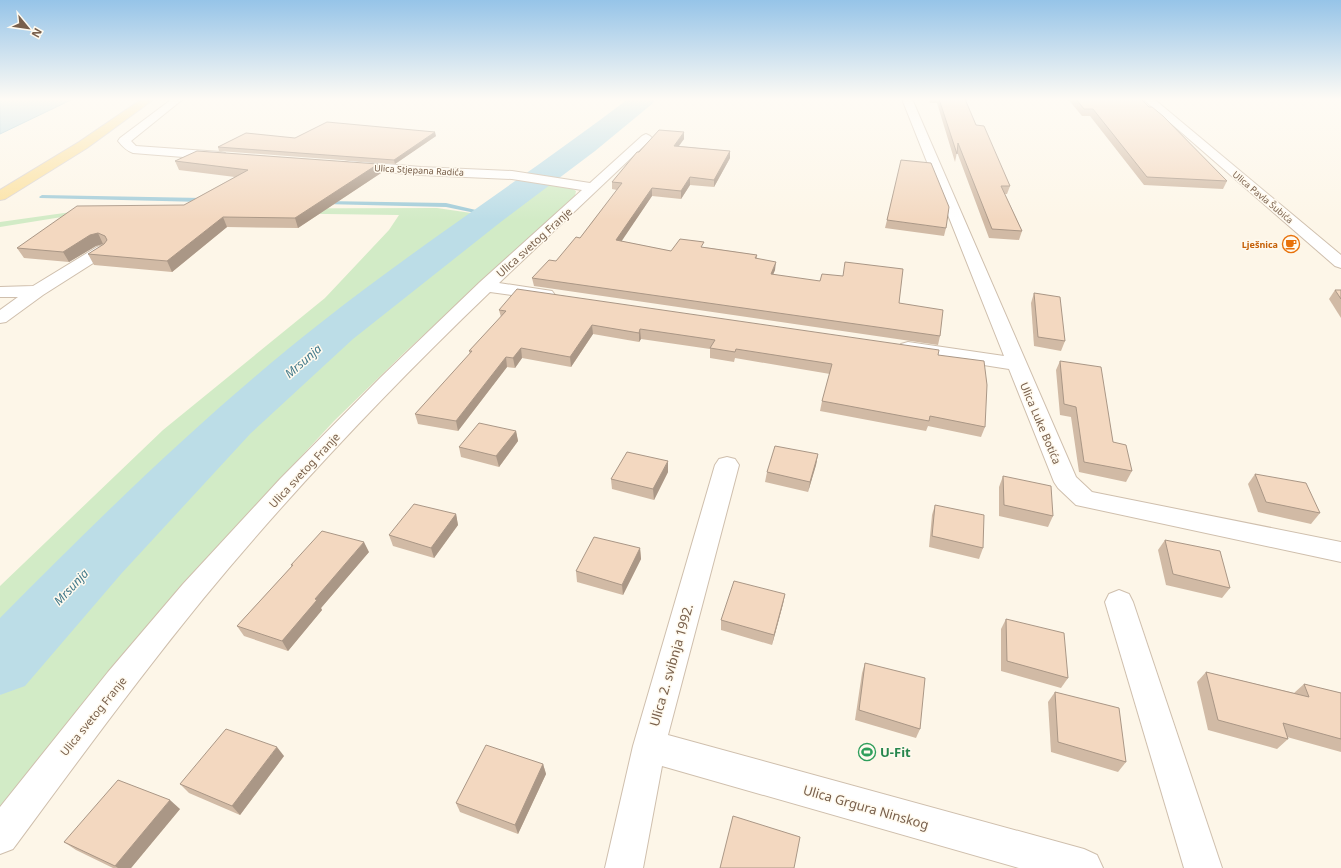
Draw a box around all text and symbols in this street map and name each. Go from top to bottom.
north arrow [8,8,48,48]
text: N [28,26,46,41]
street label: Ulica Stjepana Radića [374,161,464,179]
street label: Ulica Pavla Šubića [1230,168,1296,226]
street label: Ulica svetog Franje [493,204,575,280]
cafe icon: Lješnica [1281,234,1301,254]
place label: Lješnica [1242,238,1278,251]
water label: Mrsunja [281,340,325,382]
street label: Ulica Luke Botića [1017,380,1065,466]
street label: Ulica svetog Franje [265,429,343,511]
water label: Mrsunja [50,565,92,609]
street label: Ulica 2. svibnja 1992. [645,602,697,728]
street label: Ulica svetog Franje [57,673,129,759]
sports icon: U-Fit [857,742,877,762]
place label: U-Fit [880,743,911,761]
street label: Ulica Grgura Ninskog [801,780,931,834]

